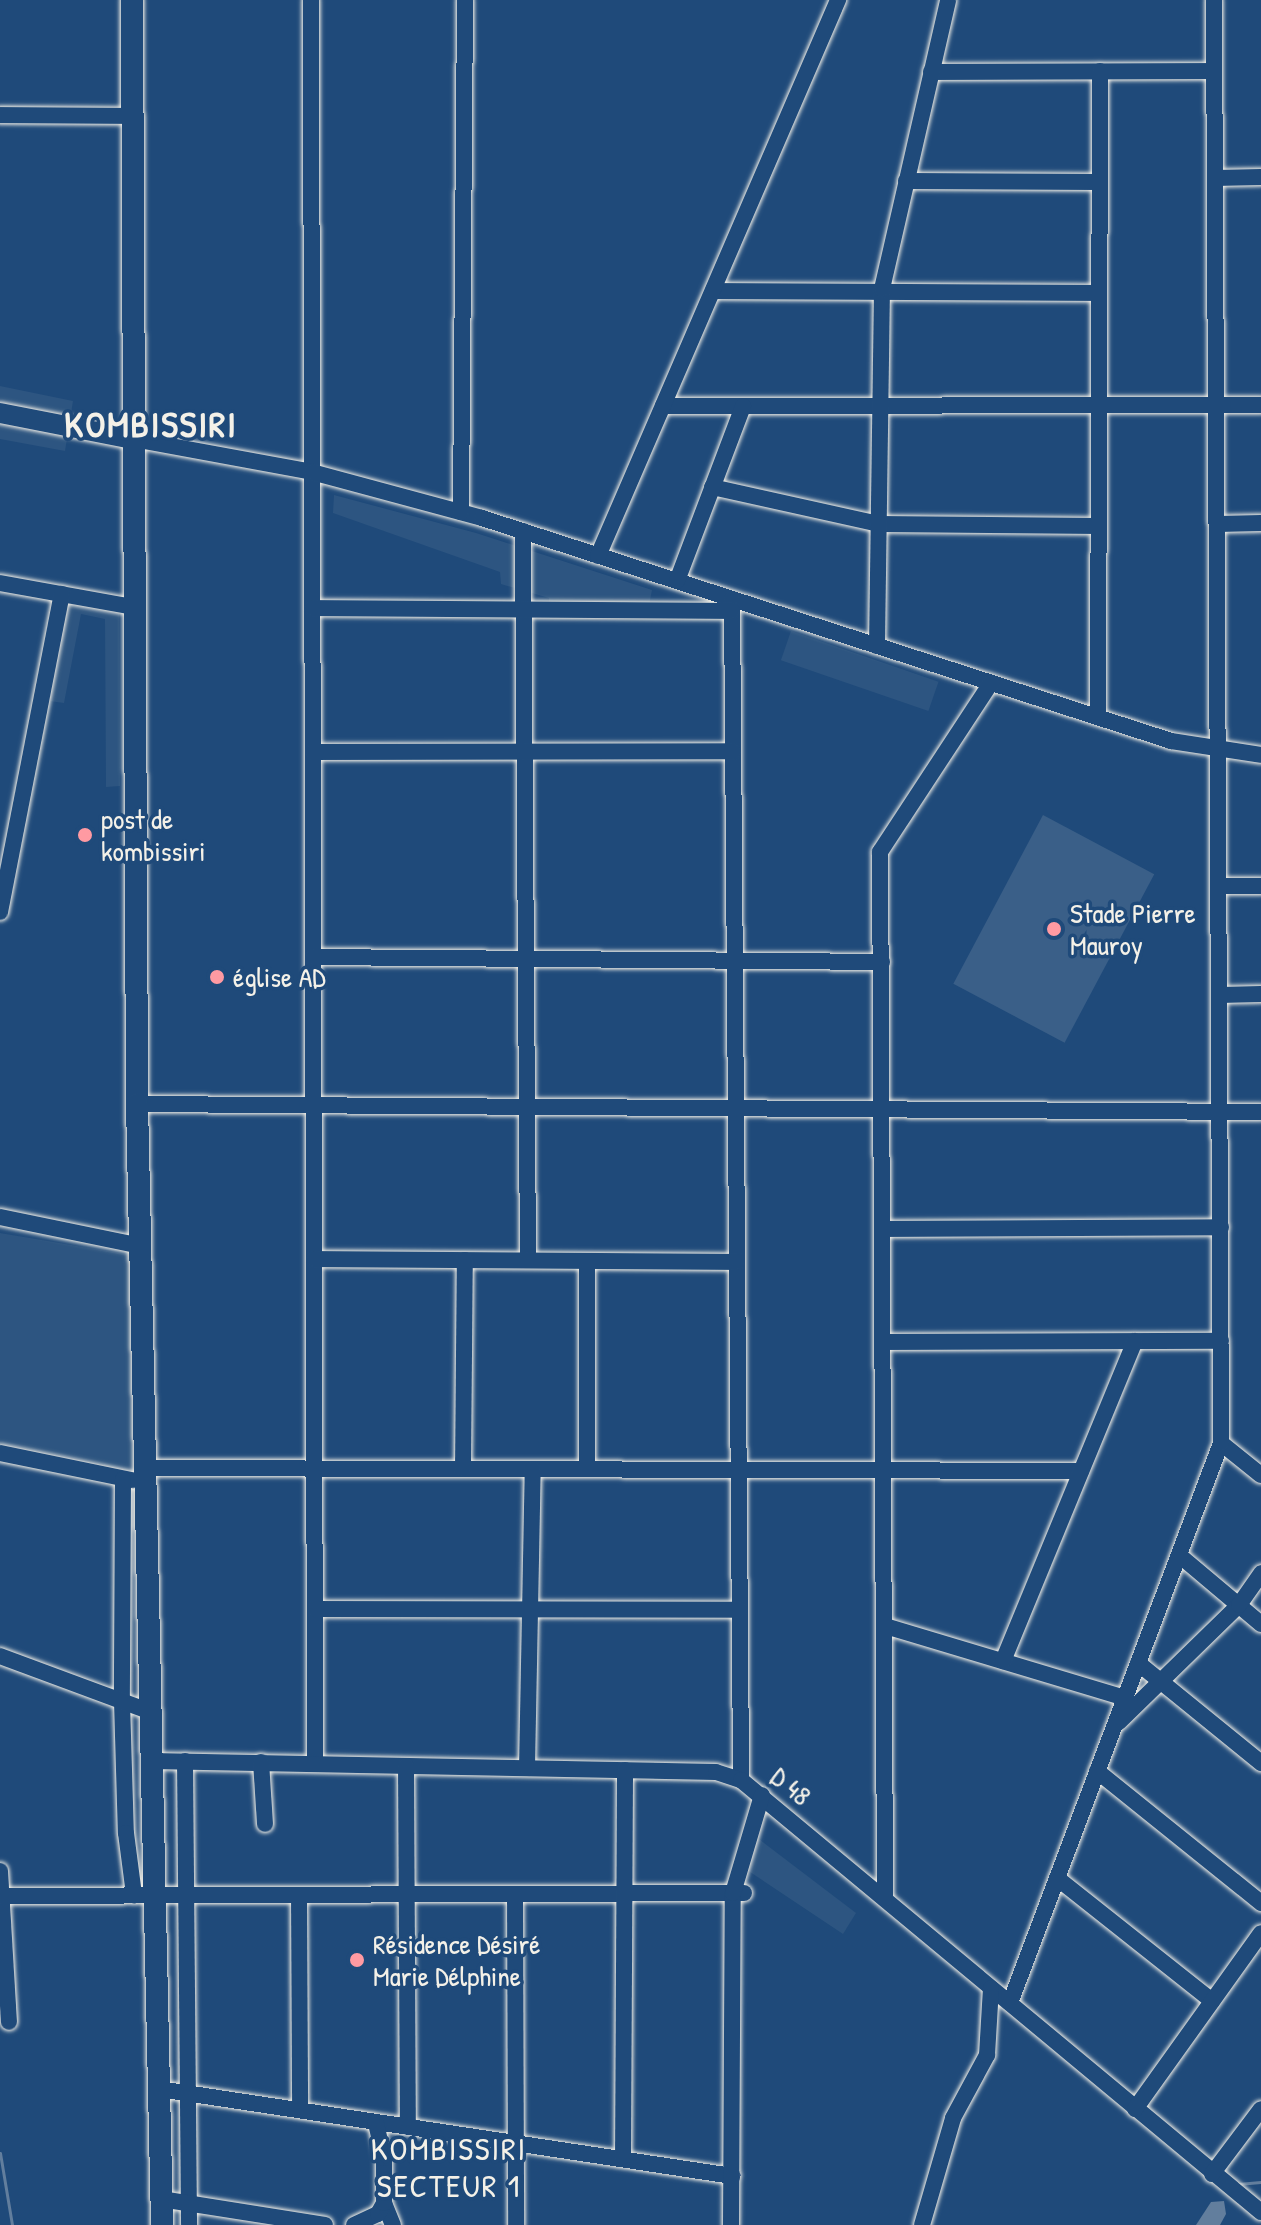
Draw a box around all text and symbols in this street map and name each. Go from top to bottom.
district label: KOMBISSIRI [64,402,238,446]
place label: post de kombissiri [101,802,206,868]
marker: post de kombissiri [76,826,94,844]
place label: Stade Pierre Mauroy [1070,896,1196,962]
marker: Stade Pierre Mauroy [1045,920,1063,938]
place label: église AD [233,960,326,994]
marker: église AD [208,968,226,986]
street label: D 48 [764,1760,818,1812]
place label: Résidence Désiré Marie Délphine [373,1927,540,1993]
marker: Résidence Désiré Marie Délphine [348,1951,366,1969]
district label: KOMBISSIRI SECTEUR 1 [371,2131,527,2206]

